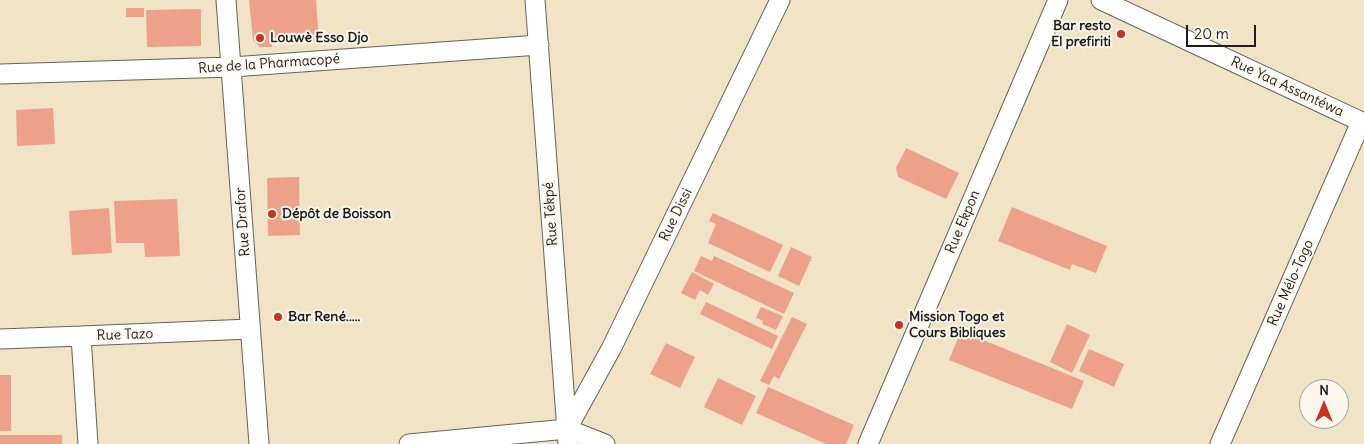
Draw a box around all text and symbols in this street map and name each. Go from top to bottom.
scale bar [1189,15,1259,47]
place label: Bar resto El prefiriti [1051,18,1111,50]
text: 20 m [1194,24,1229,43]
marker: Bar resto El prefiriti [1115,28,1127,40]
place label: Louwè Esso Djo [270,30,368,46]
marker: Louwè Esso Djo [254,32,266,44]
street label: Rue de la Pharmacopé [198,51,340,77]
street label: Rue Yaa Assantéwa [1228,53,1346,121]
street label: Rue Tékpé [540,181,562,247]
street label: Rue Dissi [656,186,696,244]
street label: Rue Drafor [232,187,254,257]
street label: Rue Ekpon [942,188,984,256]
place label: Dépôt de Boisson [282,206,391,222]
marker: Dépôt de Boisson [266,208,278,220]
street label: Rue Mélo-Togo [1264,237,1318,329]
place label: Bar René..... [288,309,361,325]
place label: Mission Togo et Cours Bibliques [909,309,1006,342]
marker: Bar René..... [272,311,284,323]
marker: Mission Togo et Cours Bibliques [893,319,905,331]
street label: Rue Tazo [96,326,154,344]
north arrow [1299,379,1349,429]
text: N [1319,381,1329,399]

